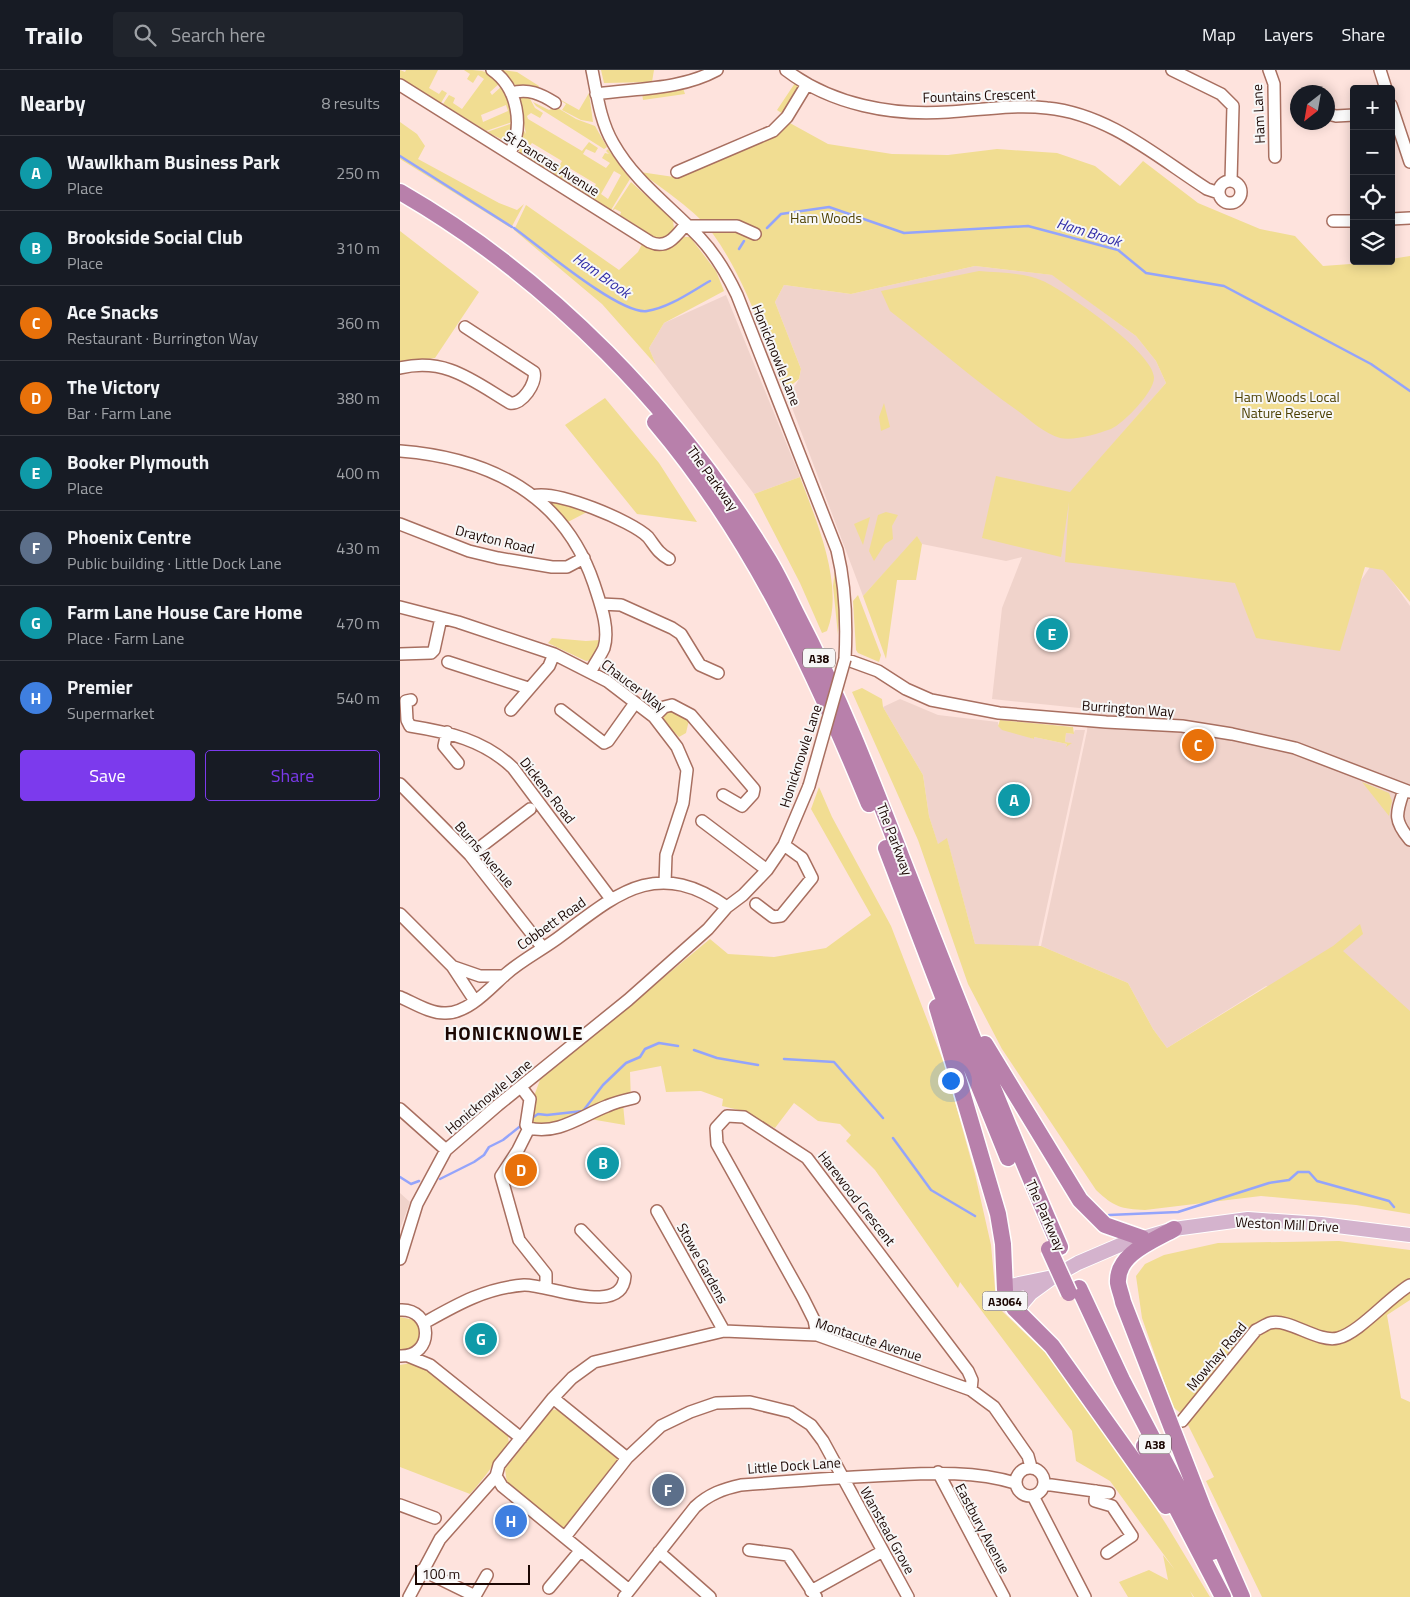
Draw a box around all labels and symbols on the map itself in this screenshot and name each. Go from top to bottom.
street label: Fountains Crescent [922,83,1036,107]
street label: Ham Lane [1246,84,1270,144]
north arrow [1290,85,1335,130]
street label: St Pancras Avenue [500,125,604,201]
park label: Ham Woods [790,207,862,228]
water label: Ham Brook [1054,211,1126,253]
water label: Ham Brook [568,247,638,305]
street label: Honicknowle Lane [747,301,807,409]
park label: Ham Woods Local Nature Reserve [1234,386,1340,423]
street label: The Parkway [682,441,744,515]
street label: Drayton Road [453,519,537,559]
pin: E [1036,615,1068,653]
road number: A38 [803,648,835,668]
street label: Chaucer Way [597,654,671,717]
street label: Burrington Way [1081,694,1175,722]
street label: Honicknowle Lane [773,702,827,810]
pin: C [1182,726,1214,764]
street label: Dickens Road [515,752,581,828]
pin: A [998,781,1030,819]
street label: The Parkway [872,800,919,879]
street label: Burns Avenue [450,816,520,892]
street label: Cobbett Road [512,892,590,954]
district label: HONICKNOWLE [444,1018,584,1047]
street label: Honicknowle Lane [440,1053,536,1139]
your location [938,1068,964,1094]
pin: B [587,1144,619,1182]
street label: Harewood Crescent [813,1146,901,1250]
pin: D [505,1151,537,1189]
street label: The Parkway [1021,1176,1071,1254]
street label: Weston Mill Drive [1235,1211,1339,1237]
street label: Stowe Gardens [672,1219,734,1307]
road number: A3064 [982,1292,1028,1310]
street label: Montacute Avenue [813,1312,925,1366]
street label: Mowhay Road [1181,1317,1251,1395]
pin: G [465,1320,497,1358]
road number: A38 [1139,1435,1171,1454]
street label: Little Dock Lane [747,1451,841,1479]
pin: F [652,1471,684,1509]
street label: Eastbury Avenue [950,1479,1016,1577]
street label: Wanstead Grove [855,1482,921,1578]
pin: H [495,1502,527,1540]
scale bar [415,1562,530,1585]

